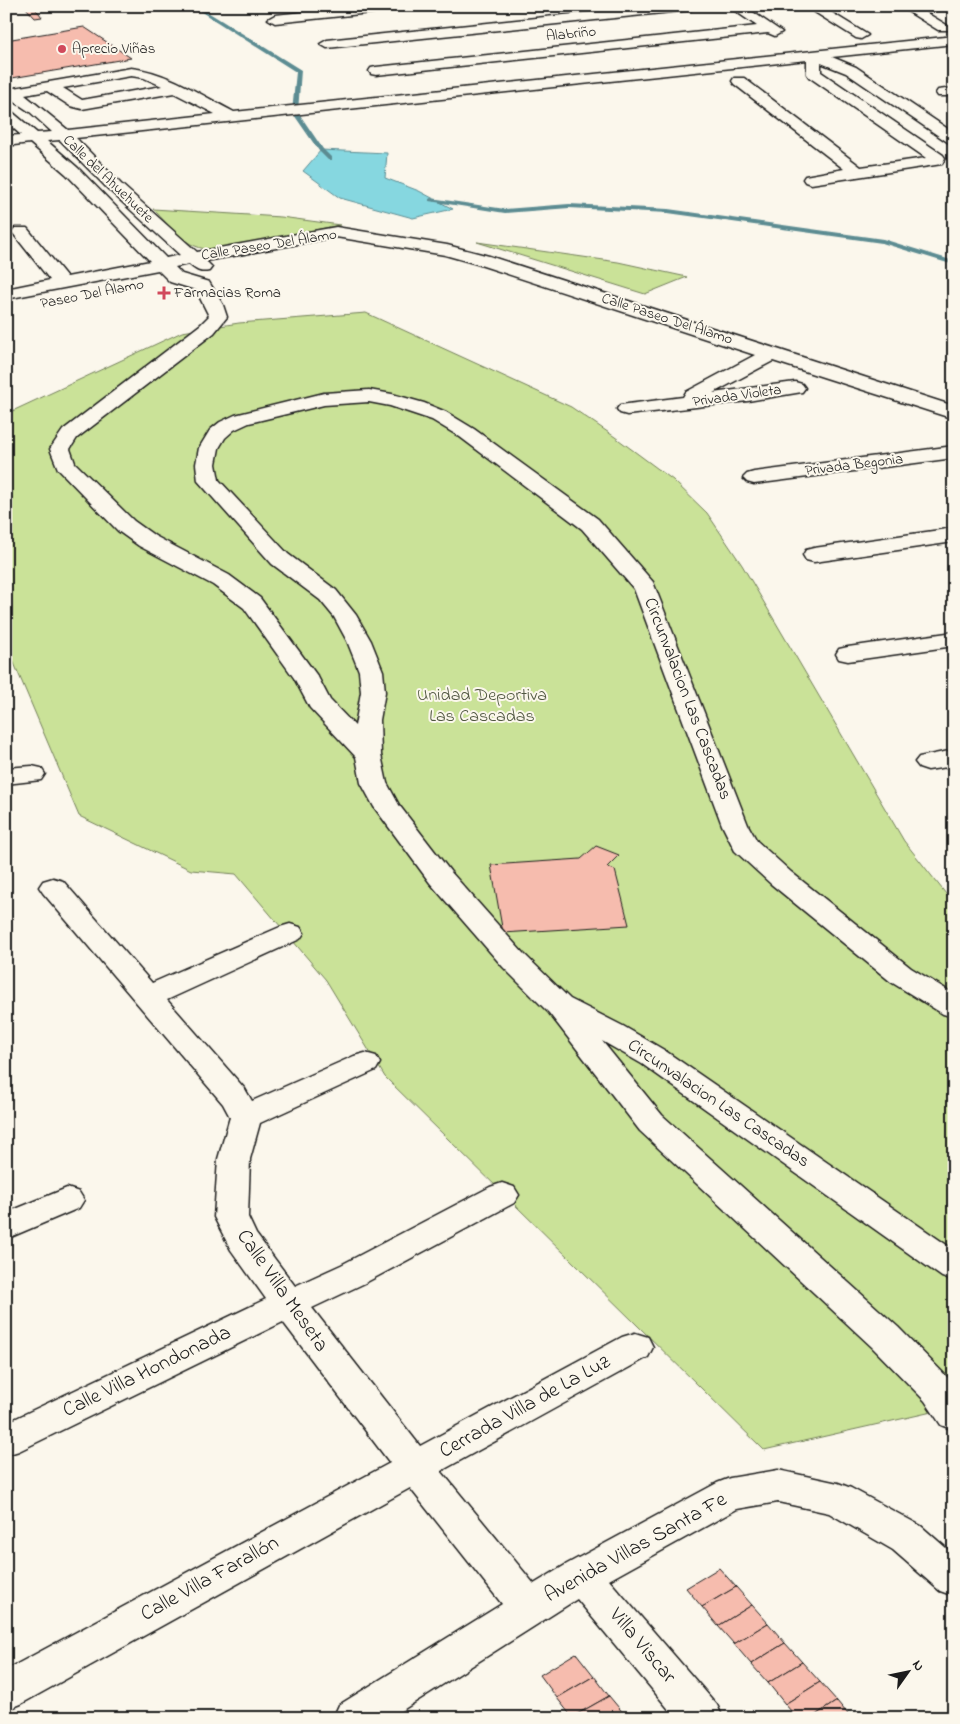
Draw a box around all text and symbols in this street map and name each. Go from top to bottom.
street label: Alabriño [545,20,597,48]
place label: Aprecio Viñas [72,38,155,60]
marker: Aprecio Viñas [56,43,68,55]
street label: Calle del Ahuehuete [58,130,159,228]
street label: Calle Paseo Del Álamo [200,223,339,267]
street label: Paseo Del Álamo [38,273,146,315]
place label: Farmacias Roma [173,282,281,304]
marker: Farmacias Roma [158,287,170,299]
street label: Calle Paseo Del Álamo [598,287,736,351]
street label: Privada Violeta [691,379,783,413]
street label: Privada Begonia [804,448,905,483]
street label: Circunvalacion Las Cascadas [636,594,738,804]
park label: Unidad Deportiva Las Cascadas [417,683,547,730]
street label: Circunvalacion Las Cascadas [622,1033,814,1175]
street label: Calle Villa Meseta [229,1224,335,1358]
street label: Calle Villa Hondonada [58,1318,236,1426]
street label: Cerrada Villa de La Luz [434,1347,616,1467]
street label: Avenida Villas Santa Fe [539,1485,733,1611]
street label: Calle Villa Farallón [135,1529,285,1629]
street label: Villa Viscar [601,1601,683,1691]
north arrow [882,1646,932,1696]
text: N [906,1656,929,1675]

